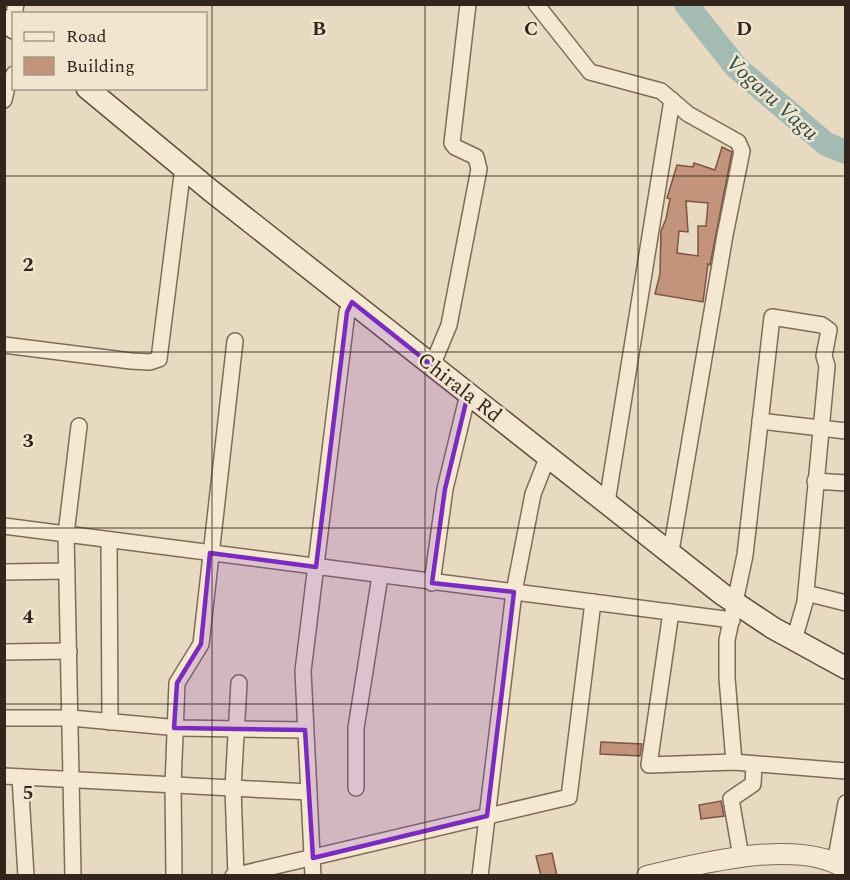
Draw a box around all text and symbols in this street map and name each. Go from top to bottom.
legend [12,12,207,90]
text: B [312,14,326,44]
text: C [524,14,538,44]
text: D [736,14,752,44]
text: Road [66,23,107,50]
water label: Vogaru Vagu [718,47,826,149]
text: Building [66,53,135,80]
text: 2 [22,250,34,280]
street label: Chirala Rd [410,344,509,431]
text: 3 [22,426,34,456]
text: 4 [22,602,34,632]
text: 5 [22,778,34,808]

